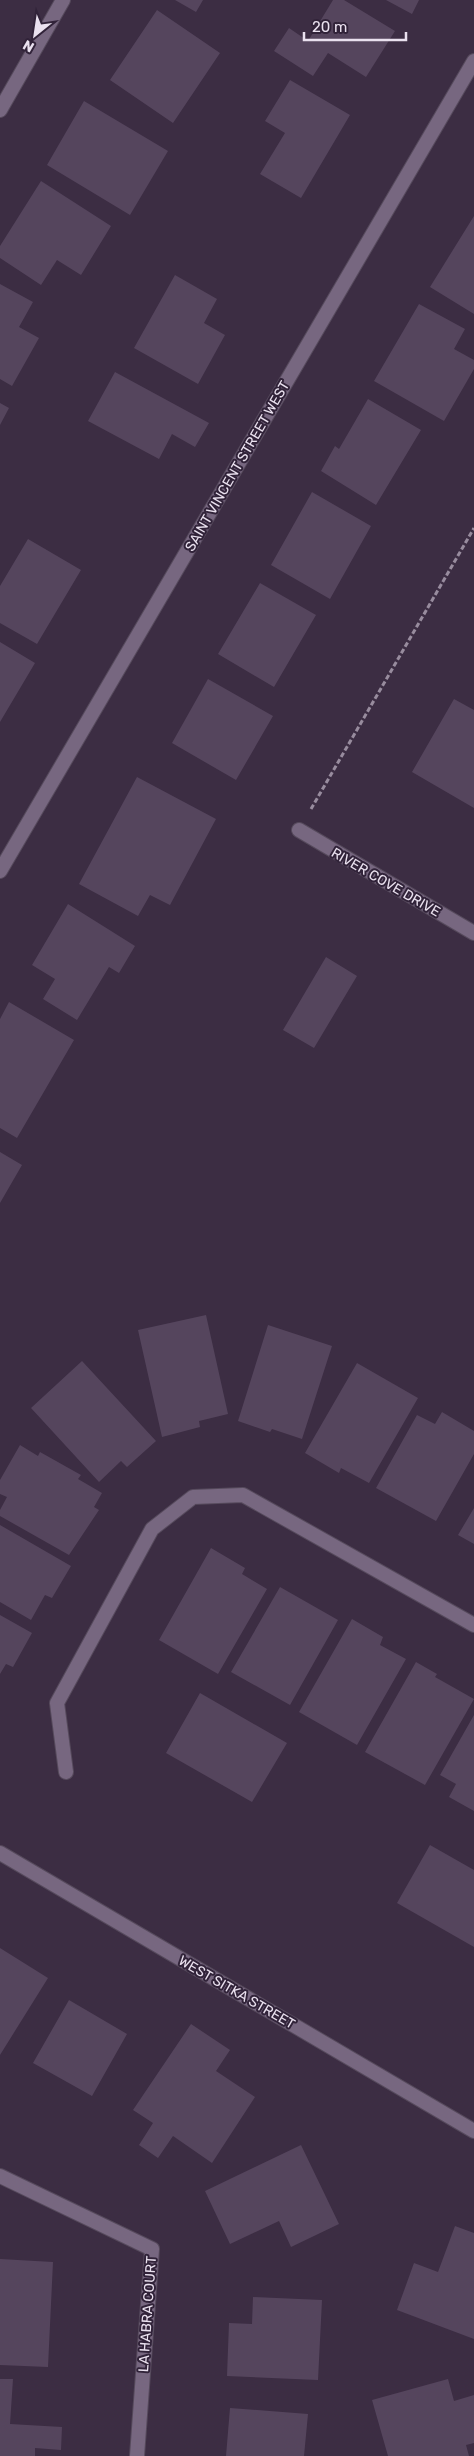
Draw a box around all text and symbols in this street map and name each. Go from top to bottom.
north arrow [10,10,60,60]
scale bar [304,10,406,42]
text: 20 m [312,18,347,36]
text: N [20,36,37,56]
street label: SAINT VINCENT STREET WEST [182,378,293,554]
street label: RIVER COVE DRIVE [328,844,443,921]
street label: WEST SITKA STREET [175,1952,298,2033]
street label: LA HABRA COURT [135,2255,160,2373]

